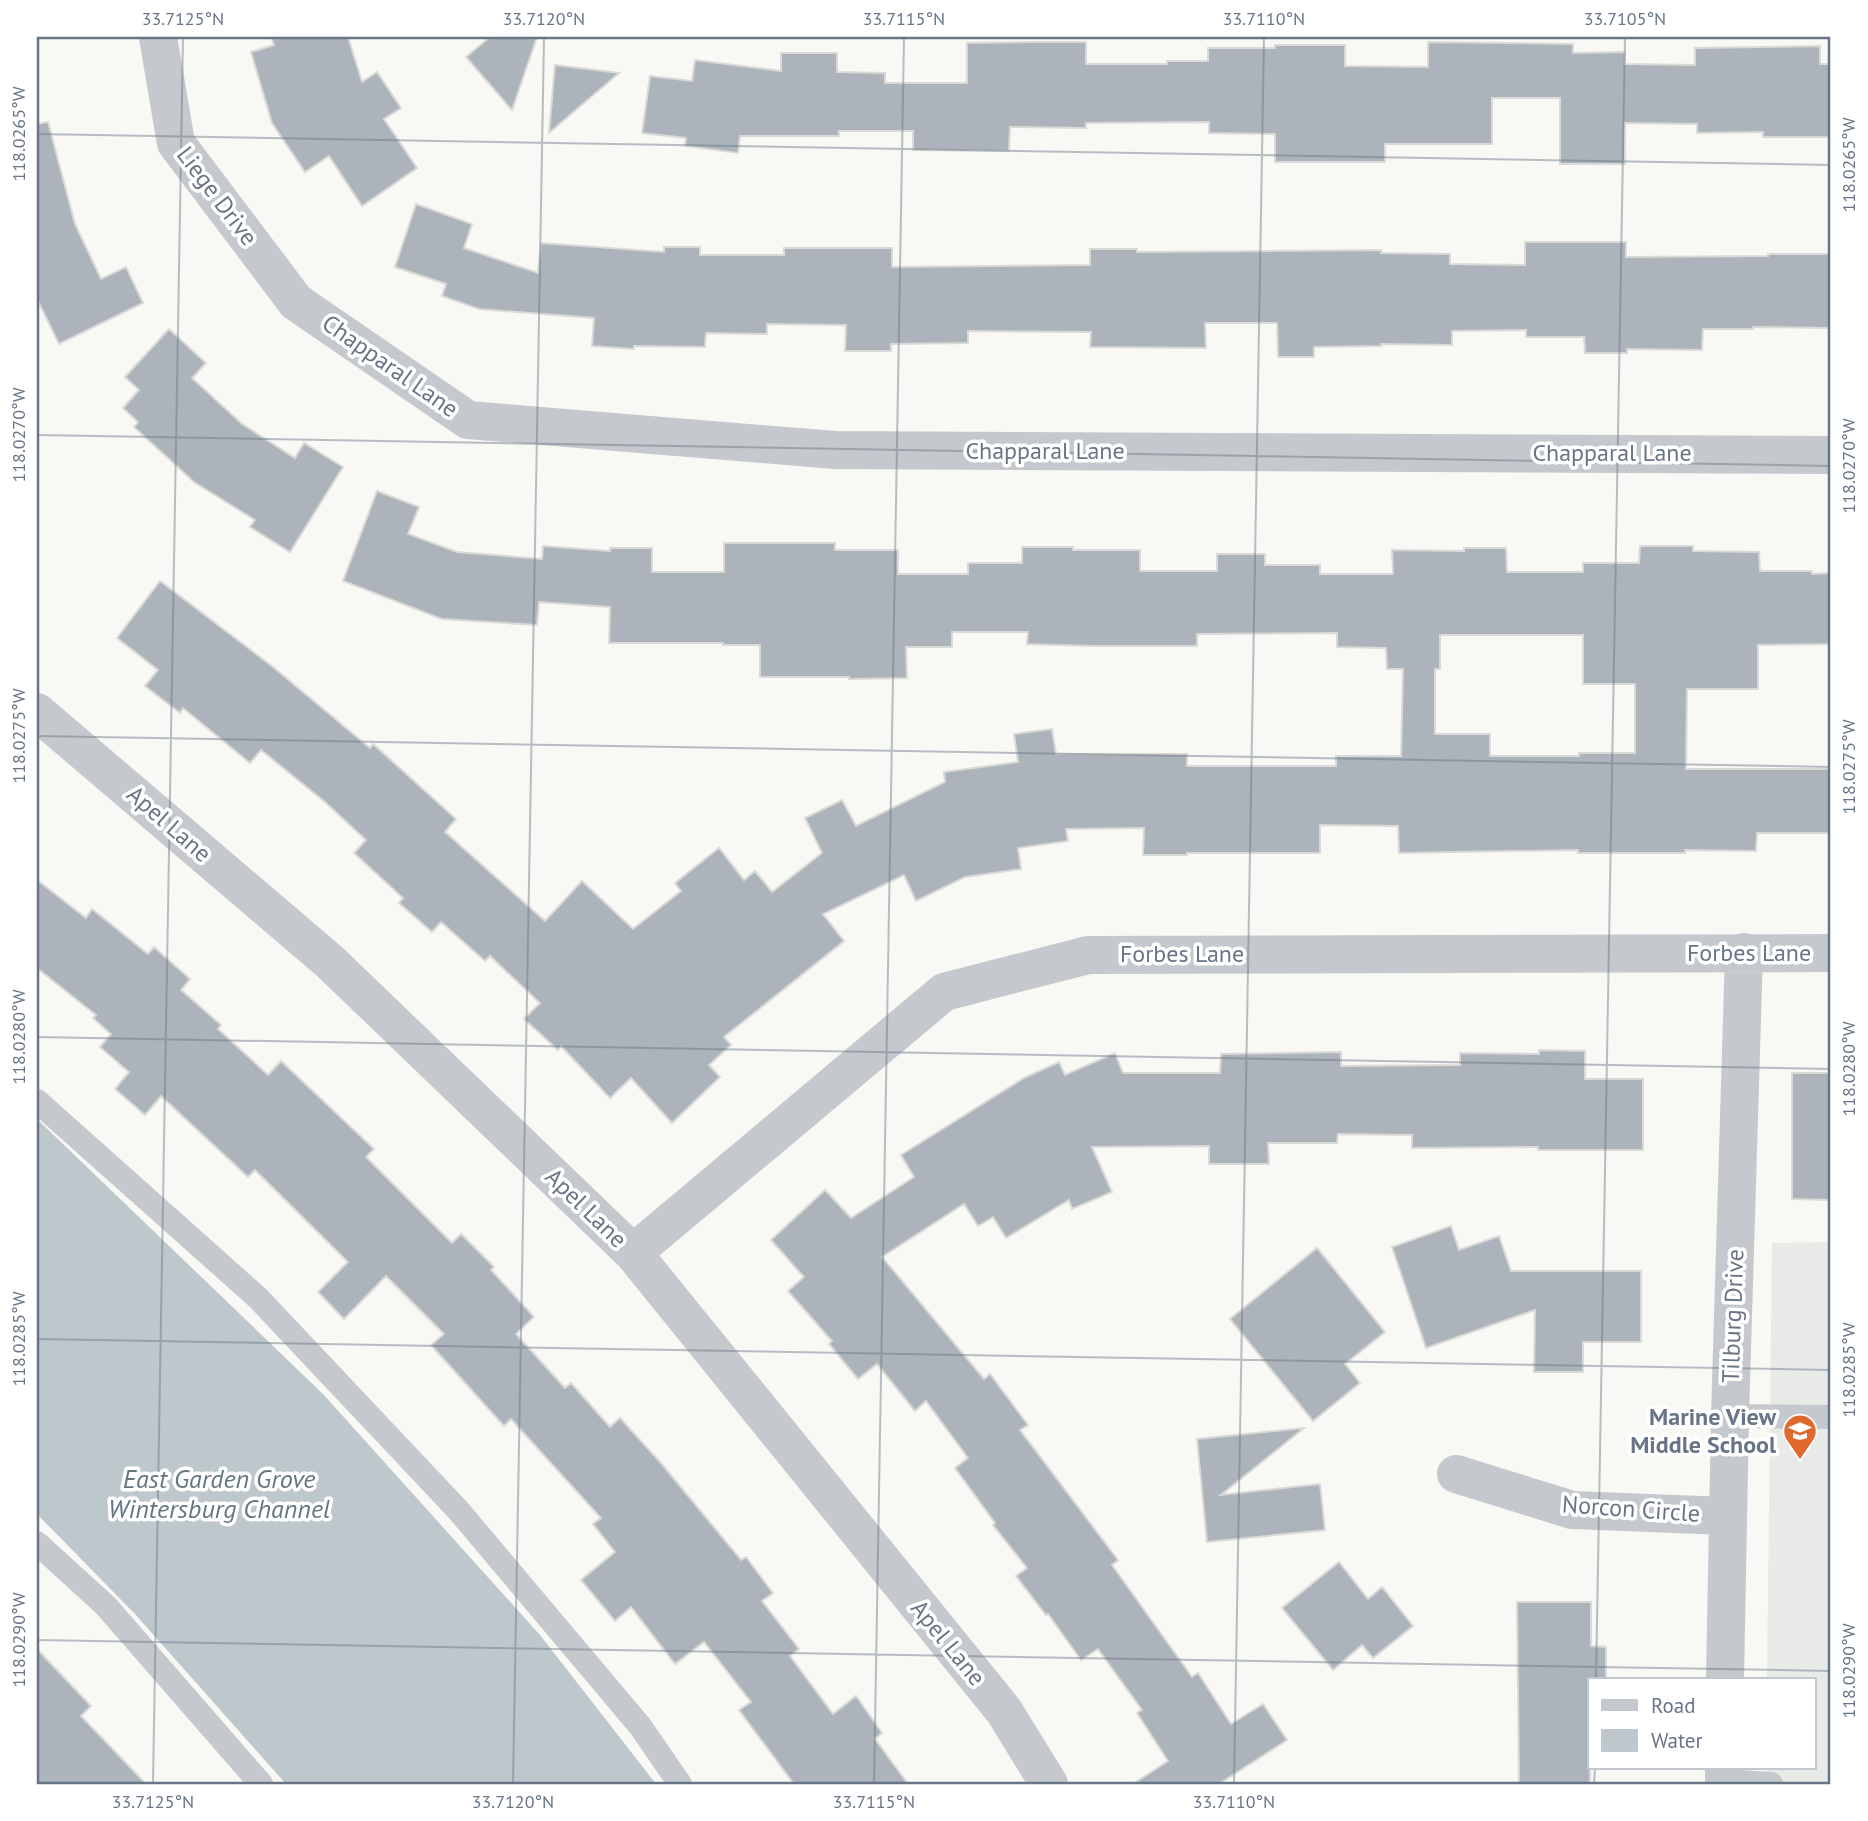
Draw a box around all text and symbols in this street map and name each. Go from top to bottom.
text: 33.7125°N [142,7,224,30]
text: 33.7120°N [503,7,585,30]
text: 33.7115°N [863,7,945,30]
text: 33.7110°N [1223,7,1305,30]
text: 33.7105°N [1584,7,1666,30]
text: 118.0265°W [7,86,30,182]
text: 118.0265°W [1837,117,1860,213]
street label: Liege Drive [170,140,265,251]
street label: Chapparal Lane [316,307,464,424]
text: 118.0270°W [7,387,30,483]
text: 118.0270°W [1837,418,1860,514]
street label: Chapparal Lane [965,435,1125,466]
street label: Chapparal Lane [1532,437,1692,468]
text: 118.0275°W [7,688,30,784]
text: 118.0275°W [1837,719,1860,815]
street label: Apel Lane [121,779,218,869]
street label: Forbes Lane [1687,937,1811,968]
street label: Forbes Lane [1120,938,1244,969]
text: 118.0280°W [7,989,30,1085]
text: 118.0280°W [1837,1021,1860,1117]
street label: Apel Lane [539,1161,634,1254]
street label: Tilburg Drive [1715,1249,1750,1383]
text: 118.0285°W [7,1291,30,1387]
text: 118.0285°W [1837,1322,1860,1418]
place label: Marine View Middle School [1630,1401,1777,1460]
school or university icon: Marine View Middle School [1781,1412,1819,1461]
water label: East Garden Grove Wintersburg Channel [108,1462,330,1525]
street label: Norcon Circle [1561,1488,1701,1529]
text: 118.0290°W [7,1592,30,1688]
street label: Apel Lane [904,1593,992,1692]
text: 118.0290°W [1837,1623,1860,1719]
legend [1588,1678,1815,1769]
text: Road [1651,1692,1695,1719]
text: Water [1651,1727,1703,1754]
text: 33.7125°N [112,1790,194,1813]
text: 33.7120°N [472,1790,554,1813]
text: 33.7115°N [833,1790,915,1813]
text: 33.7110°N [1193,1790,1275,1813]

